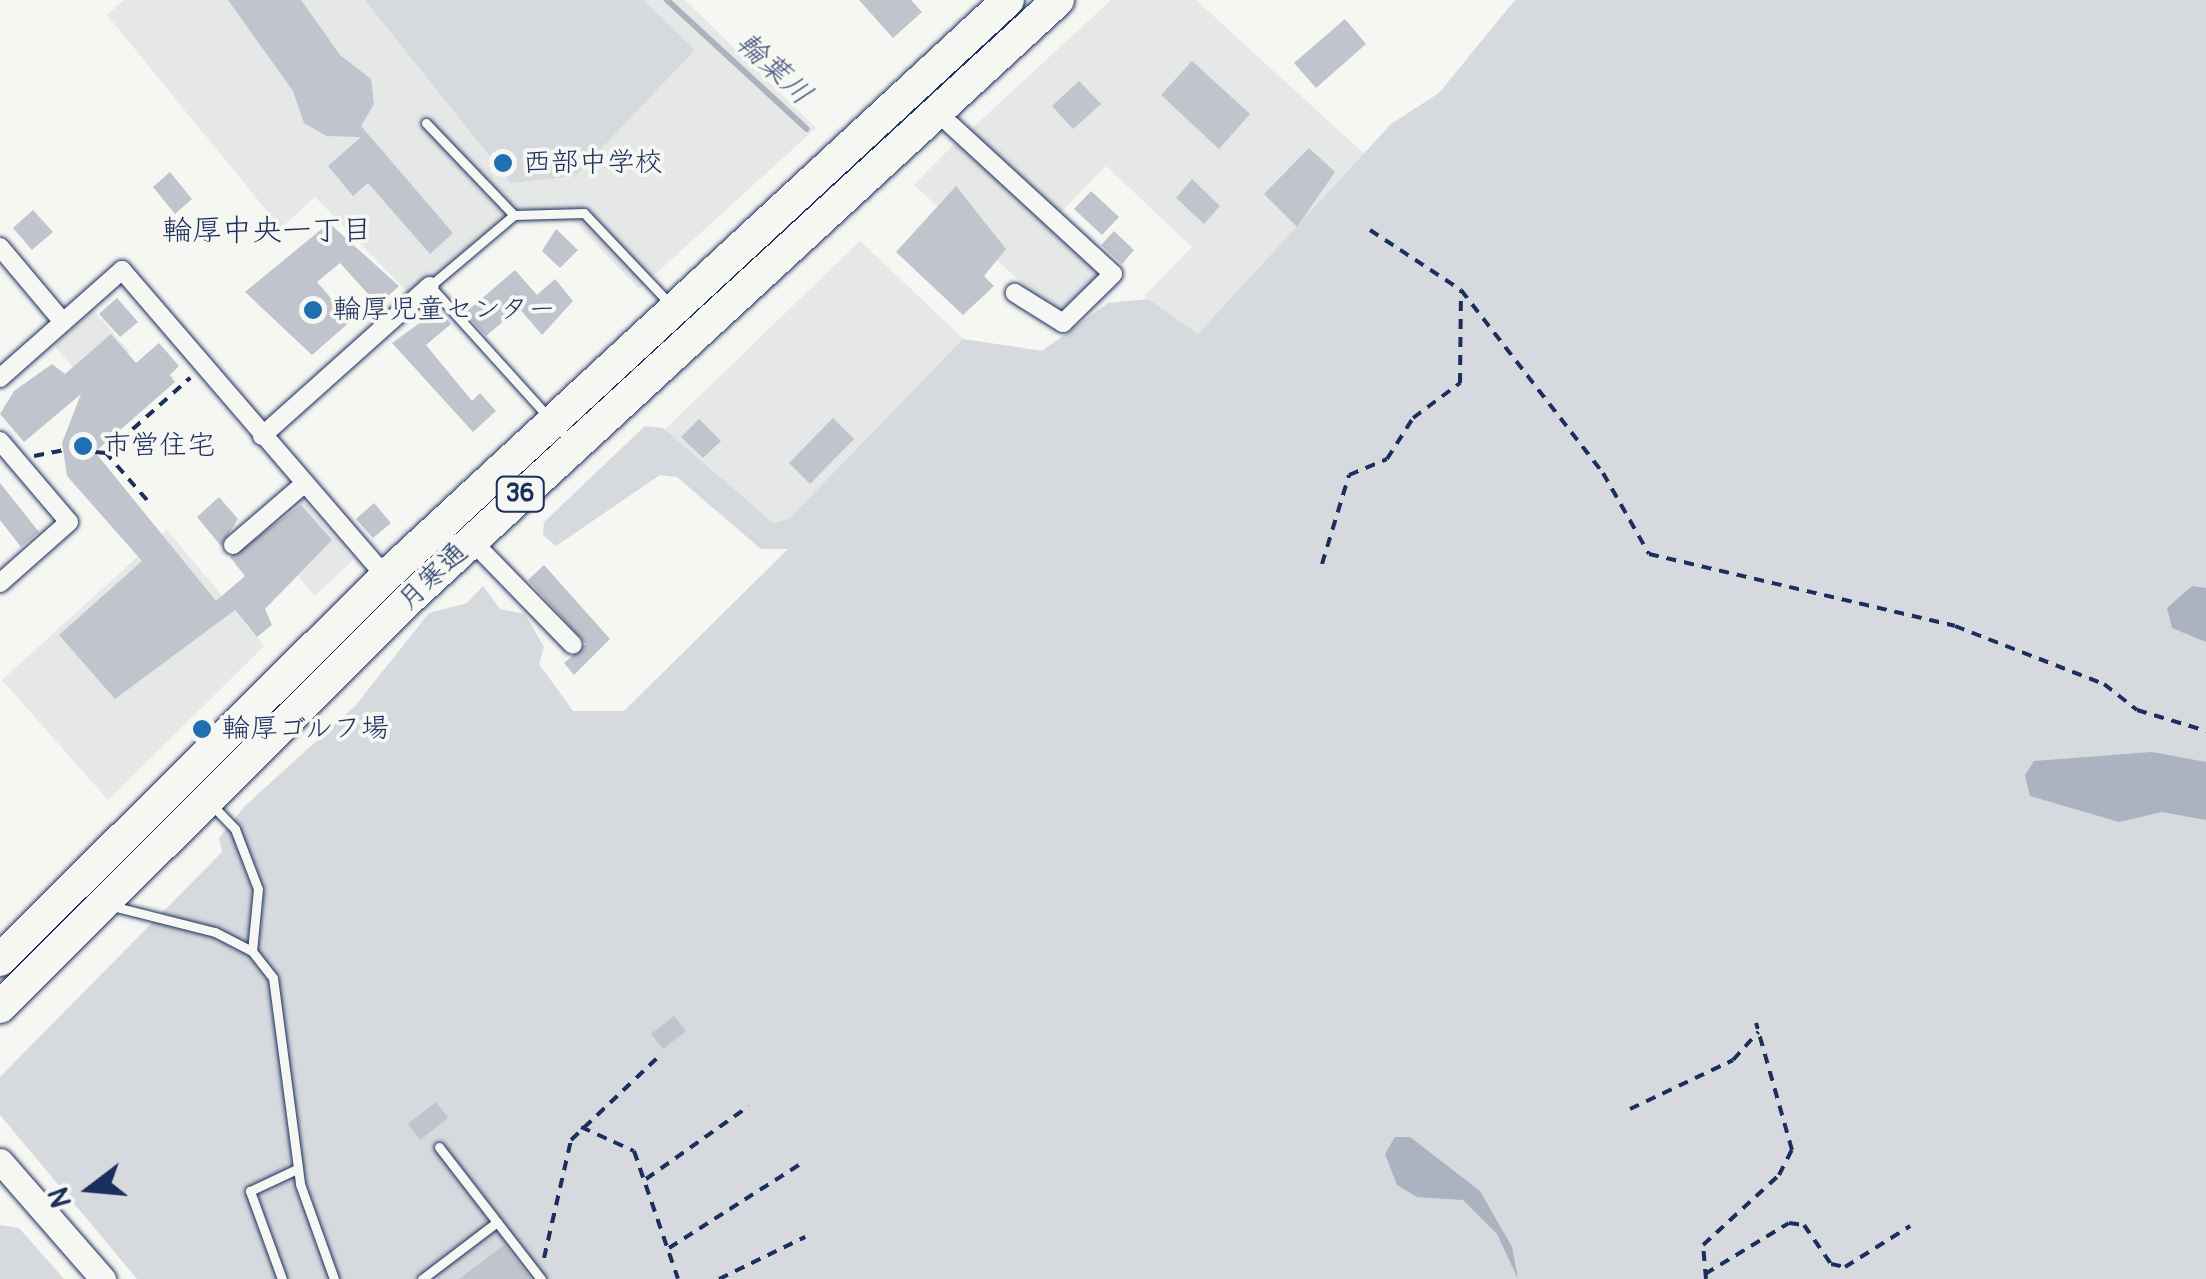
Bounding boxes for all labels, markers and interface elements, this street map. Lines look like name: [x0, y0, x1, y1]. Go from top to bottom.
water label: 輪葉川: [729, 25, 819, 113]
place label: 西部中学校: [523, 146, 663, 180]
marker: 西部中学校: [492, 152, 514, 174]
district label: 輪厚中央一丁目: [162, 213, 372, 249]
place label: 輪厚児童センター: [333, 293, 557, 327]
marker: 輪厚児童センター: [302, 299, 324, 321]
place label: 市営住宅: [103, 429, 215, 463]
marker: 市営住宅: [72, 435, 94, 457]
road number: 36: [495, 474, 545, 514]
street label: 月寒通: [391, 536, 475, 618]
place label: 輪厚ゴルフ場: [222, 712, 390, 746]
marker: 輪厚ゴルフ場: [191, 718, 213, 740]
north arrow: [40, 1139, 140, 1239]
text: N: [41, 1183, 80, 1211]

